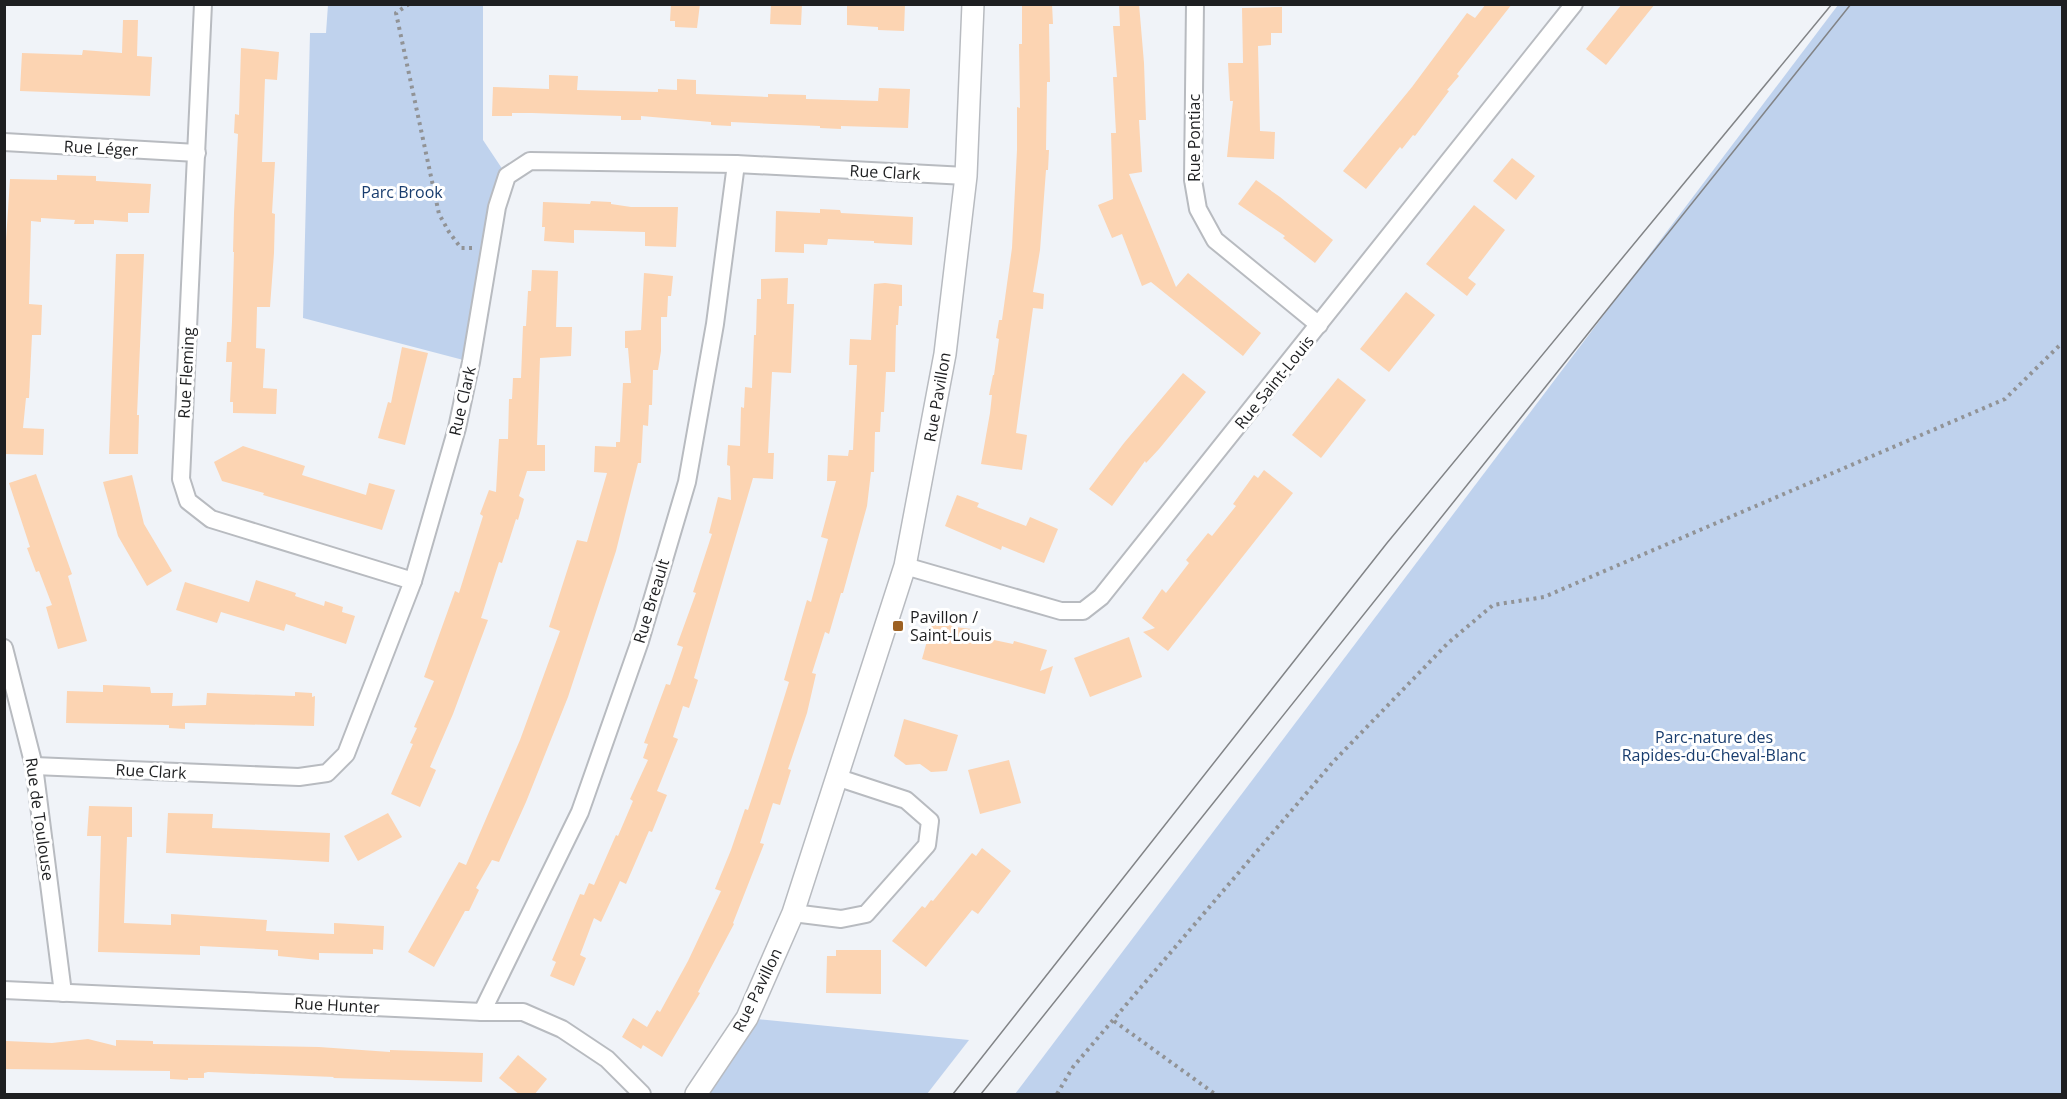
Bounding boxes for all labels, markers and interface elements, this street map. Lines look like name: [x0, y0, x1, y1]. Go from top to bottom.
street label: Rue Pontiac: [1183, 94, 1205, 182]
street label: Rue Léger: [63, 135, 139, 161]
street label: Rue Clark: [849, 159, 922, 185]
park label: Parc Brook: [361, 181, 443, 203]
street label: Rue Fleming: [173, 326, 199, 419]
street label: Rue Saint-Louis: [1229, 331, 1319, 433]
street label: Rue Pavillon: [918, 350, 956, 444]
street label: Rue Clark: [443, 363, 481, 438]
street label: Rue Breault: [628, 556, 674, 646]
place label: Pavillon / Saint-Louis: [910, 606, 992, 646]
marker: Pavillon / Saint-Louis: [891, 619, 905, 633]
park label: Parc-nature des Rapides-du-Cheval-Blanc: [1622, 726, 1807, 766]
street label: Rue de Toulouse: [20, 756, 60, 882]
street label: Rue Clark: [115, 758, 188, 784]
street label: Rue Pavillon: [727, 944, 787, 1036]
street label: Rue Hunter: [294, 992, 381, 1018]

